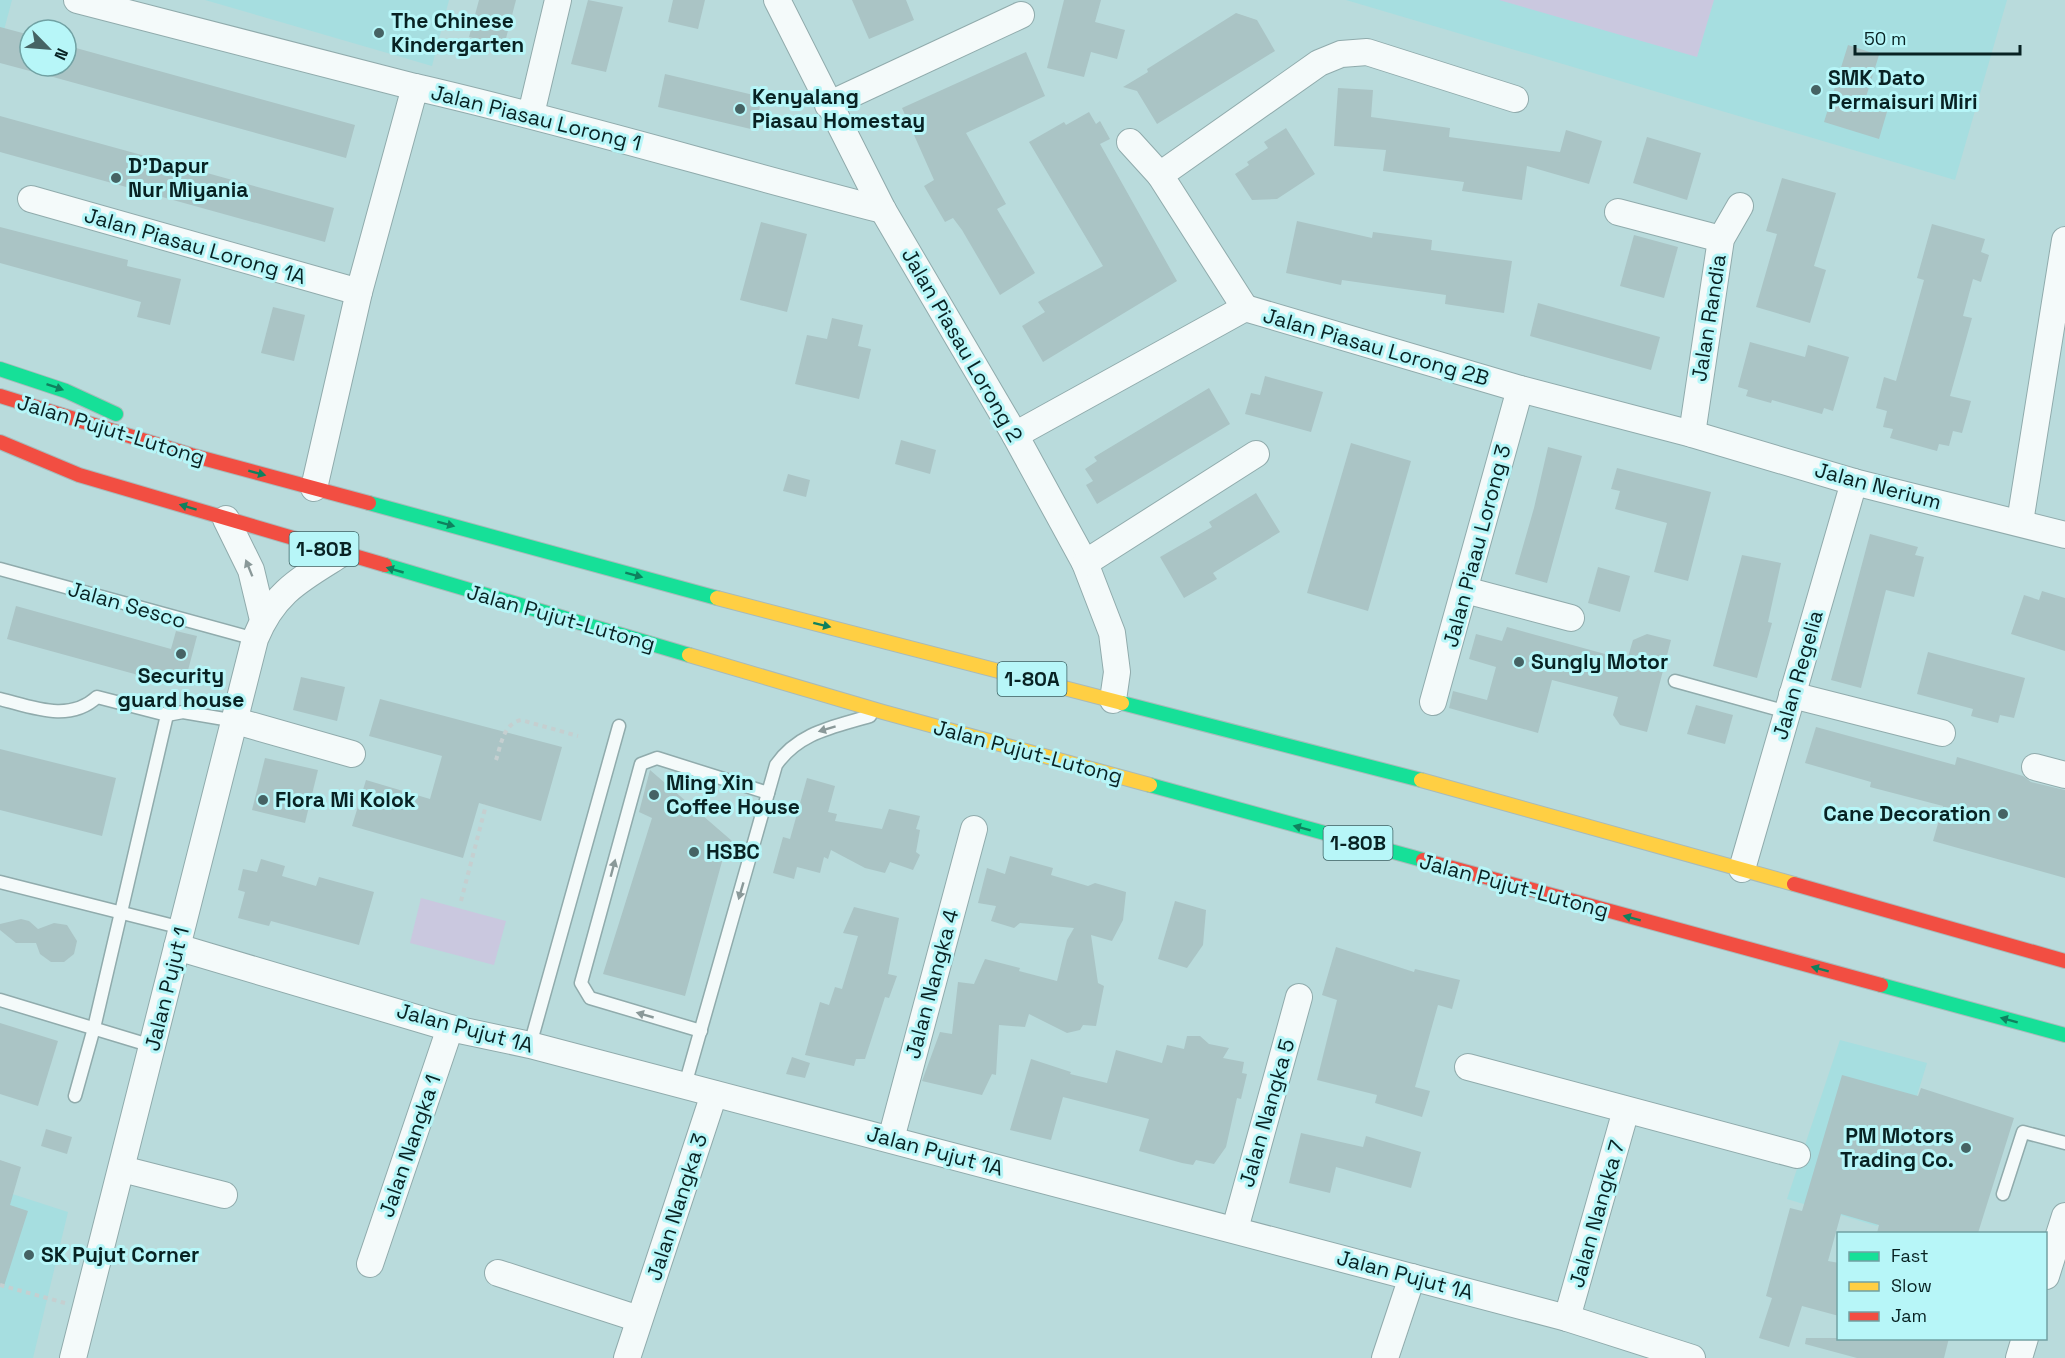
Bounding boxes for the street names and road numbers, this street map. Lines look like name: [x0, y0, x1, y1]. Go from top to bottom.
street label: Jalan Piasau Lorong 1: [428, 78, 644, 157]
street label: Jalan Piasau Lorong 1A: [81, 201, 309, 290]
street label: Jalan Piasau Lorong 2: [896, 243, 1029, 447]
street label: Jalan Randia: [1685, 252, 1732, 383]
street label: Jalan Piasau Lorong 2B: [1260, 301, 1492, 392]
street label: Jalan Pujut-Lutong: [14, 388, 208, 471]
street label: Jalan Piaau Lorong 3: [1436, 442, 1517, 650]
street label: Jalan Nerium: [1812, 456, 1944, 515]
road number: 1-80B: [290, 532, 358, 566]
street label: Jalan Sesco: [65, 575, 189, 634]
street label: Jalan Pujut-Lutong: [464, 578, 658, 657]
street label: Jalan Regelia: [1766, 607, 1829, 743]
road number: 1-80A: [998, 662, 1066, 696]
street label: Jalan Pujut-Lutong: [931, 713, 1126, 790]
road number: 1-80B: [1324, 826, 1392, 860]
street label: Jalan Pujut-Lutong: [1417, 847, 1612, 924]
street label: Jalan Nangka 4: [899, 906, 964, 1062]
street label: Jalan Pujut 1: [138, 924, 195, 1054]
street label: Jalan Pujut 1A: [394, 996, 536, 1059]
street label: Jalan Nangka 5: [1232, 1036, 1301, 1190]
street label: Jalan Nangka 1: [372, 1071, 447, 1221]
street label: Jalan Pujut 1A: [864, 1119, 1006, 1182]
street label: Jalan Nangka 3: [640, 1130, 713, 1284]
street label: Jalan Nangka 7: [1563, 1137, 1631, 1291]
street label: Jalan Pujut 1A: [1334, 1243, 1476, 1306]

